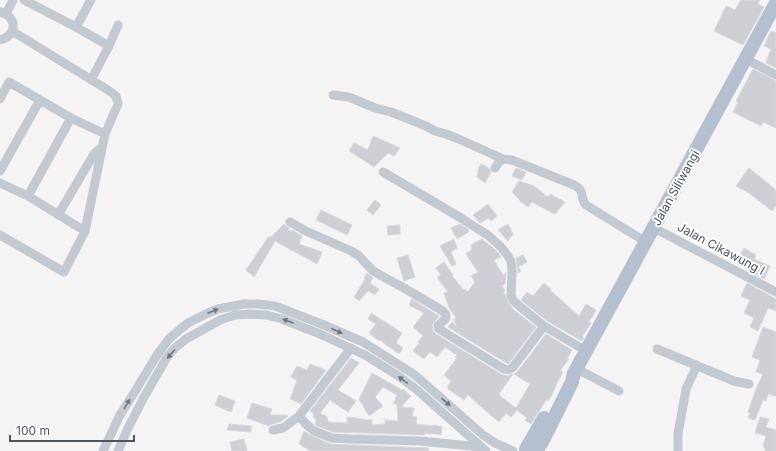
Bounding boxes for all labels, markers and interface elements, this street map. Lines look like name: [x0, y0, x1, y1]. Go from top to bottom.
street label: Jalan Siliwangi: [649, 147, 703, 228]
street label: Jalan Cikawung I: [675, 219, 767, 278]
one-way arrow: [208, 308, 219, 314]
one-way arrow: [281, 318, 293, 324]
one-way arrow: [332, 328, 343, 334]
one-way arrow: [166, 348, 175, 359]
one-way arrow: [398, 376, 409, 384]
one-way arrow: [440, 397, 451, 406]
one-way arrow: [123, 399, 131, 409]
scale bar: [10, 417, 134, 443]
text: 100 m: [16, 423, 50, 438]

